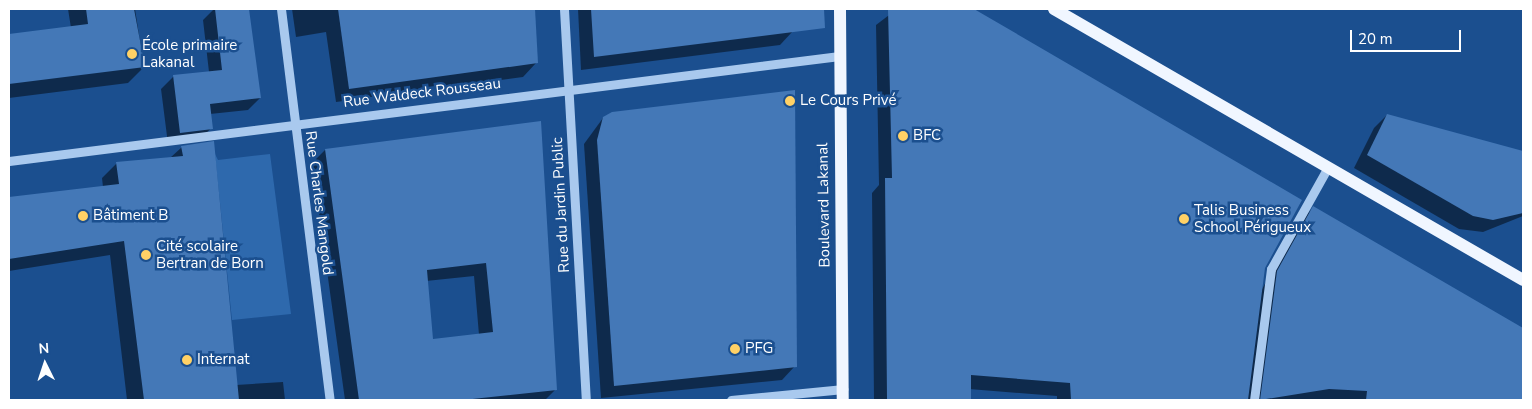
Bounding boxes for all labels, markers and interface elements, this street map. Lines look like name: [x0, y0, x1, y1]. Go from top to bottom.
scale bar: [1352, 20, 1463, 52]
text: 20 m: [1358, 29, 1393, 49]
place label: École primaire Lakanal: [142, 36, 237, 71]
marker: École primaire Lakanal: [126, 48, 138, 60]
street label: Rue Waldeck Rousseau: [342, 74, 502, 112]
place label: Le Cours Privé: [800, 92, 896, 110]
marker: Le Cours Privé: [784, 95, 796, 107]
place label: BFC: [913, 127, 941, 145]
street label: Rue Charles Mangold: [301, 130, 337, 276]
marker: BFC: [897, 130, 909, 142]
street label: Rue du Jardin Public: [548, 137, 574, 273]
street label: Boulevard Lakanal: [814, 142, 834, 268]
place label: Talis Business School Périgueux: [1194, 201, 1311, 236]
place label: Bâtiment B: [93, 207, 168, 225]
marker: Bâtiment B: [77, 210, 89, 222]
marker: Talis Business School Périgueux: [1178, 213, 1190, 225]
place label: Cité scolaire Bertran de Born: [156, 237, 264, 272]
marker: Cité scolaire Bertran de Born: [140, 249, 152, 261]
north arrow: [20, 339, 70, 389]
text: N: [38, 339, 50, 358]
place label: PFG: [745, 340, 773, 358]
marker: PFG: [729, 343, 741, 355]
place label: Internat: [197, 351, 250, 369]
marker: Internat: [181, 354, 193, 366]

